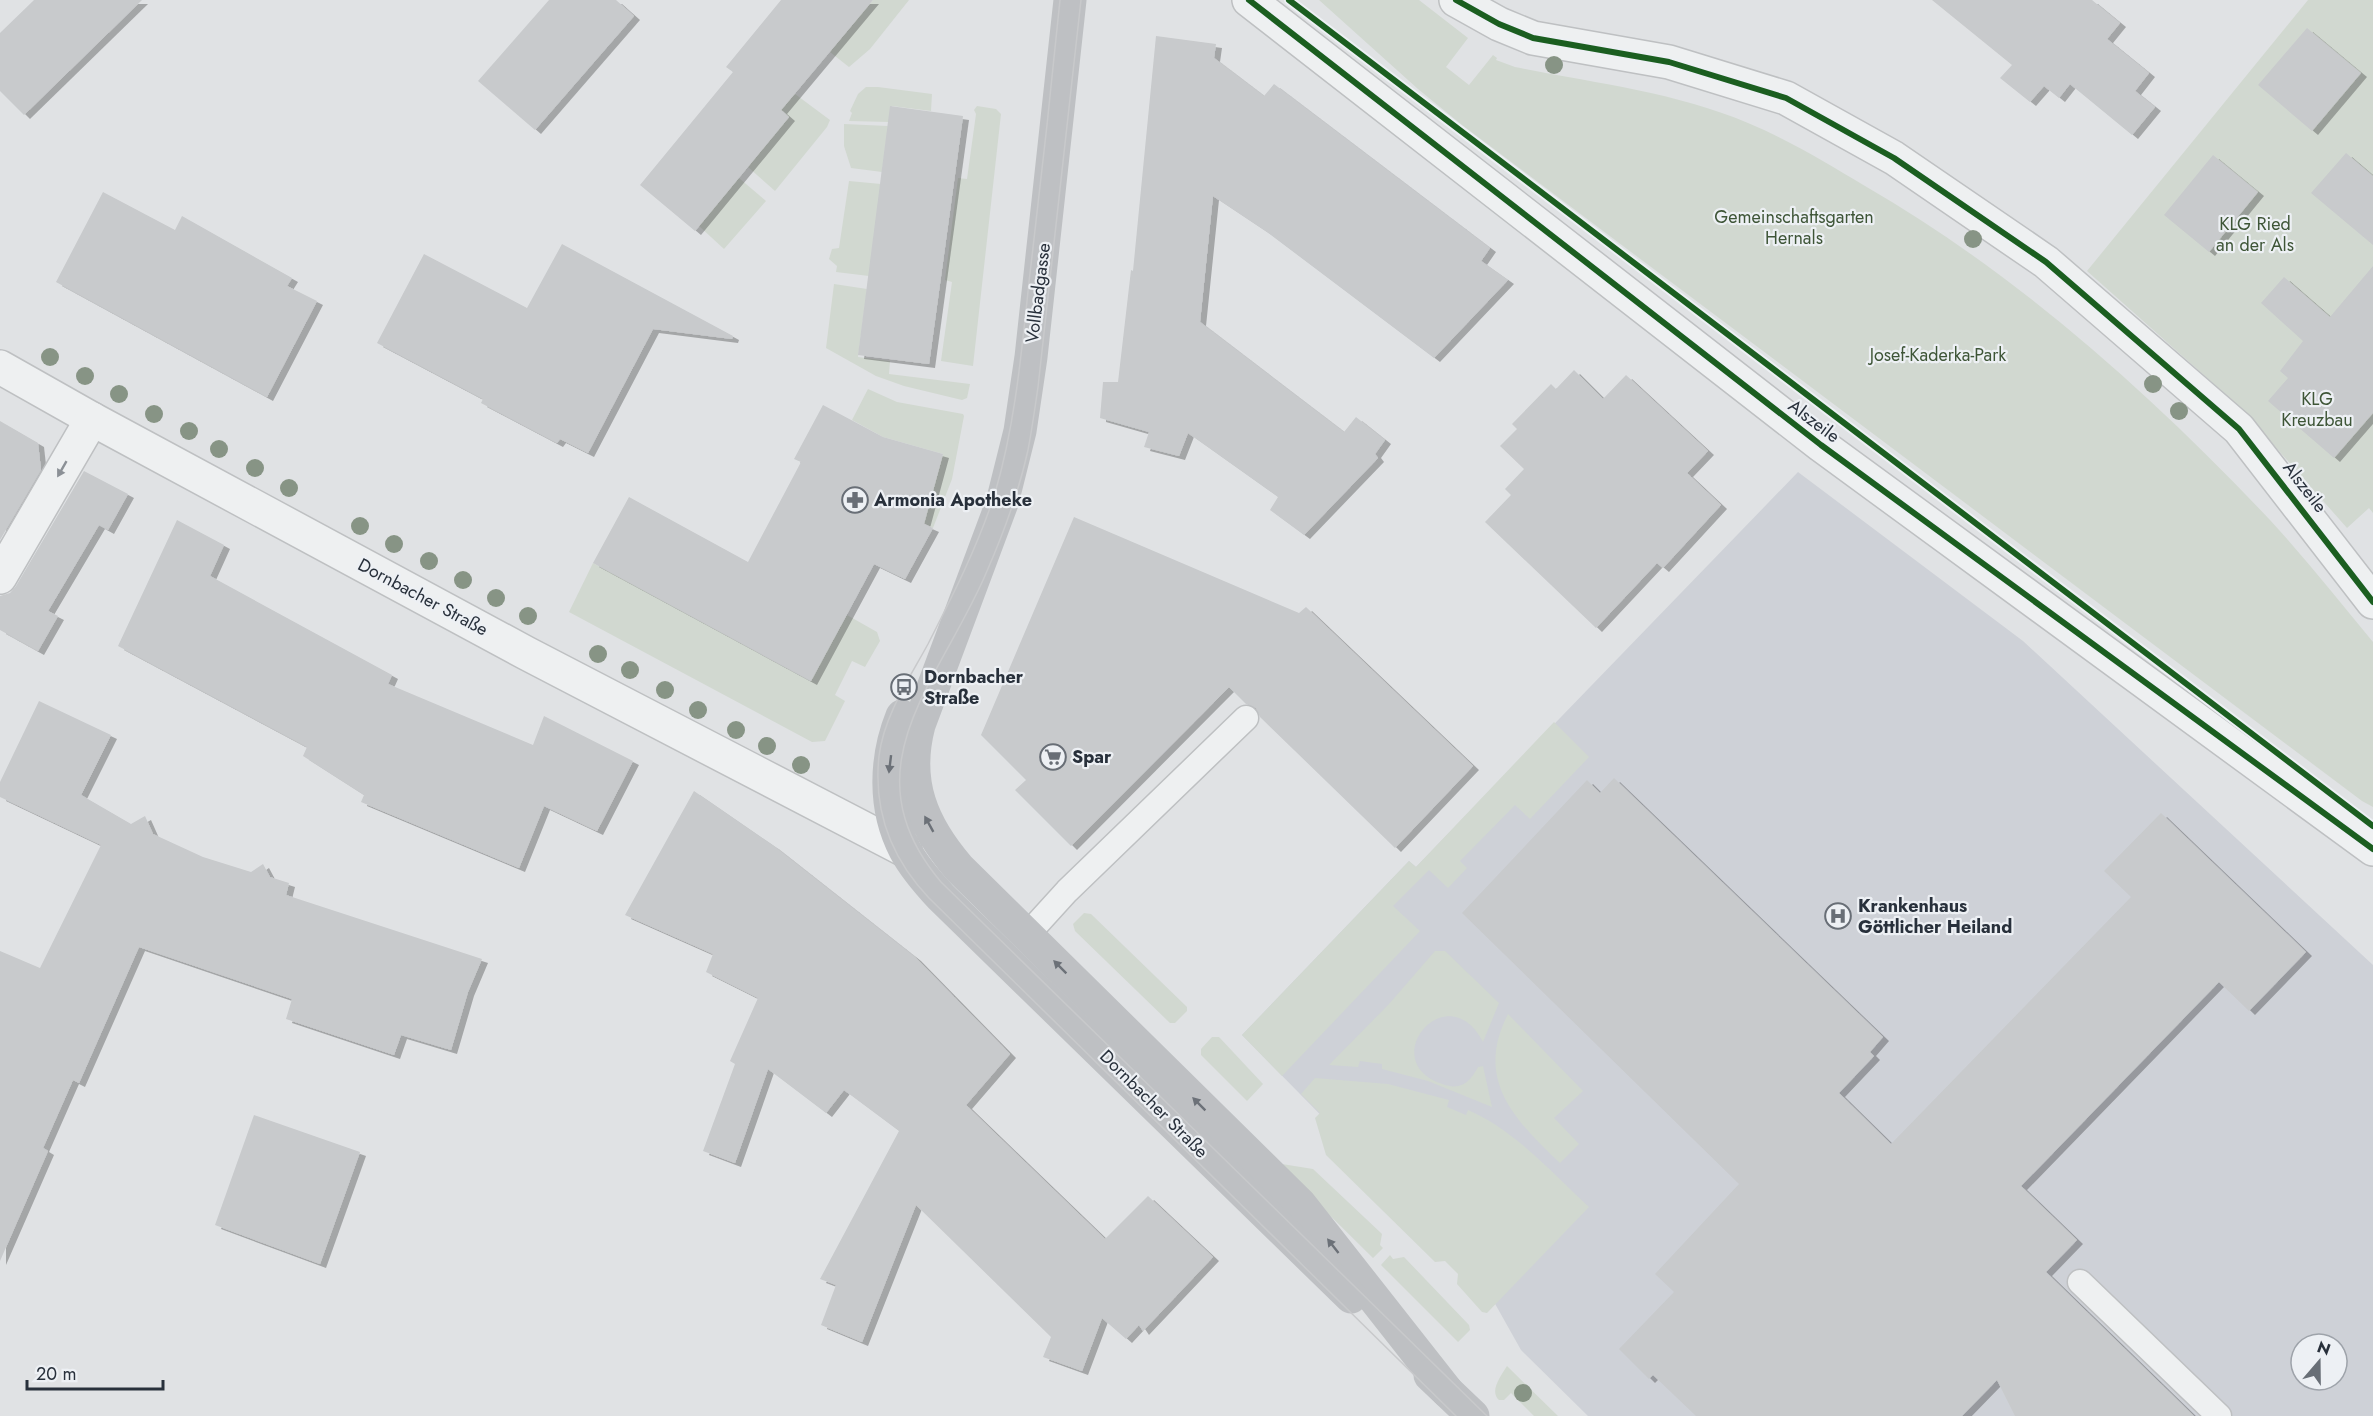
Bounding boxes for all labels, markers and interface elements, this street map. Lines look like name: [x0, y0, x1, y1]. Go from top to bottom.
park label: Gemeinschaftsgarten Hernals: [1714, 204, 1874, 251]
park label: KLG Ried an der Als: [2216, 211, 2294, 258]
street label: Vollbadgasse: [1019, 242, 1057, 344]
park label: Josef-Kaderka-Park: [1868, 342, 2006, 368]
park label: KLG Kreuzbau: [2281, 386, 2353, 433]
street label: Alszeile: [1783, 393, 1845, 449]
street label: Alszeile: [2277, 456, 2333, 518]
one-way arrow: [56, 461, 67, 477]
pharmacy icon: Armonia Apotheke: [840, 485, 870, 515]
place label: Armonia Apotheke: [873, 487, 1032, 513]
street label: Dornbacher Straße: [353, 552, 493, 642]
place label: Dornbacher Straße: [924, 664, 1024, 711]
bus stop icon: Dornbacher Straße: [889, 672, 919, 702]
supermarket icon: Spar: [1038, 742, 1068, 772]
place label: Spar: [1072, 744, 1112, 770]
one-way arrow: [885, 755, 895, 774]
one-way arrow: [924, 815, 934, 832]
place label: Krankenhaus Göttlicher Heiland: [1858, 893, 2012, 940]
hospital icon: Krankenhaus Göttlicher Heiland: [1823, 901, 1853, 931]
one-way arrow: [1054, 961, 1068, 975]
street label: Dornbacher Straße: [1094, 1044, 1214, 1164]
one-way arrow: [1192, 1098, 1206, 1112]
one-way arrow: [1327, 1238, 1339, 1253]
north arrow: [2289, 1332, 2349, 1392]
text: N: [2314, 1335, 2334, 1361]
scale bar: [27, 1353, 164, 1391]
text: 20 m: [36, 1361, 76, 1387]

